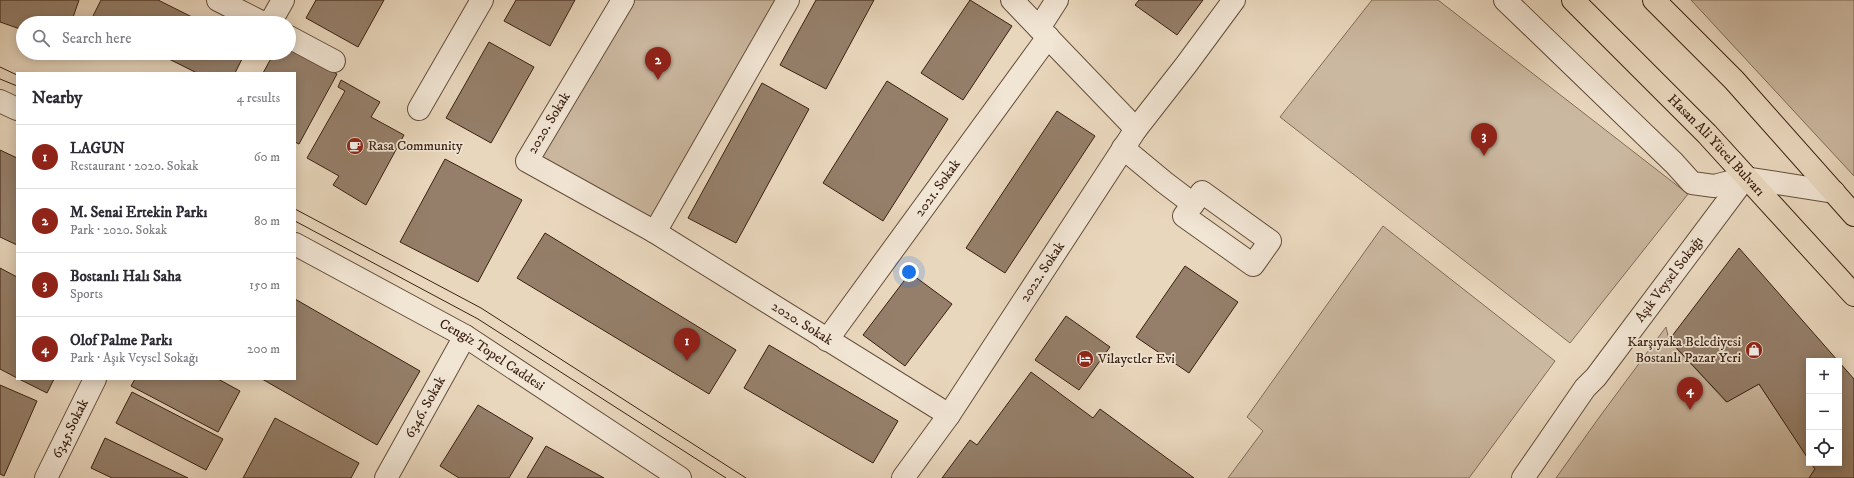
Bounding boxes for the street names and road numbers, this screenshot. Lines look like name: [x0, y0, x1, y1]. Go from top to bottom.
street label: 2020. Sokak: [523, 89, 575, 157]
street label: Hasan Ali Yücel Bulvarı: [1664, 91, 1769, 200]
street label: 2021. Sokak: [911, 156, 965, 220]
street label: Aşık Veysel Sokağı: [1631, 232, 1708, 326]
street label: 2022. Sokak: [1016, 238, 1069, 306]
street label: 2020. Sokak: [768, 298, 836, 349]
street label: Cengiz Topel Caddesi: [436, 315, 548, 395]
street label: 6346. Sokak: [401, 373, 450, 441]
street label: 6345.Sokak: [48, 396, 93, 462]

